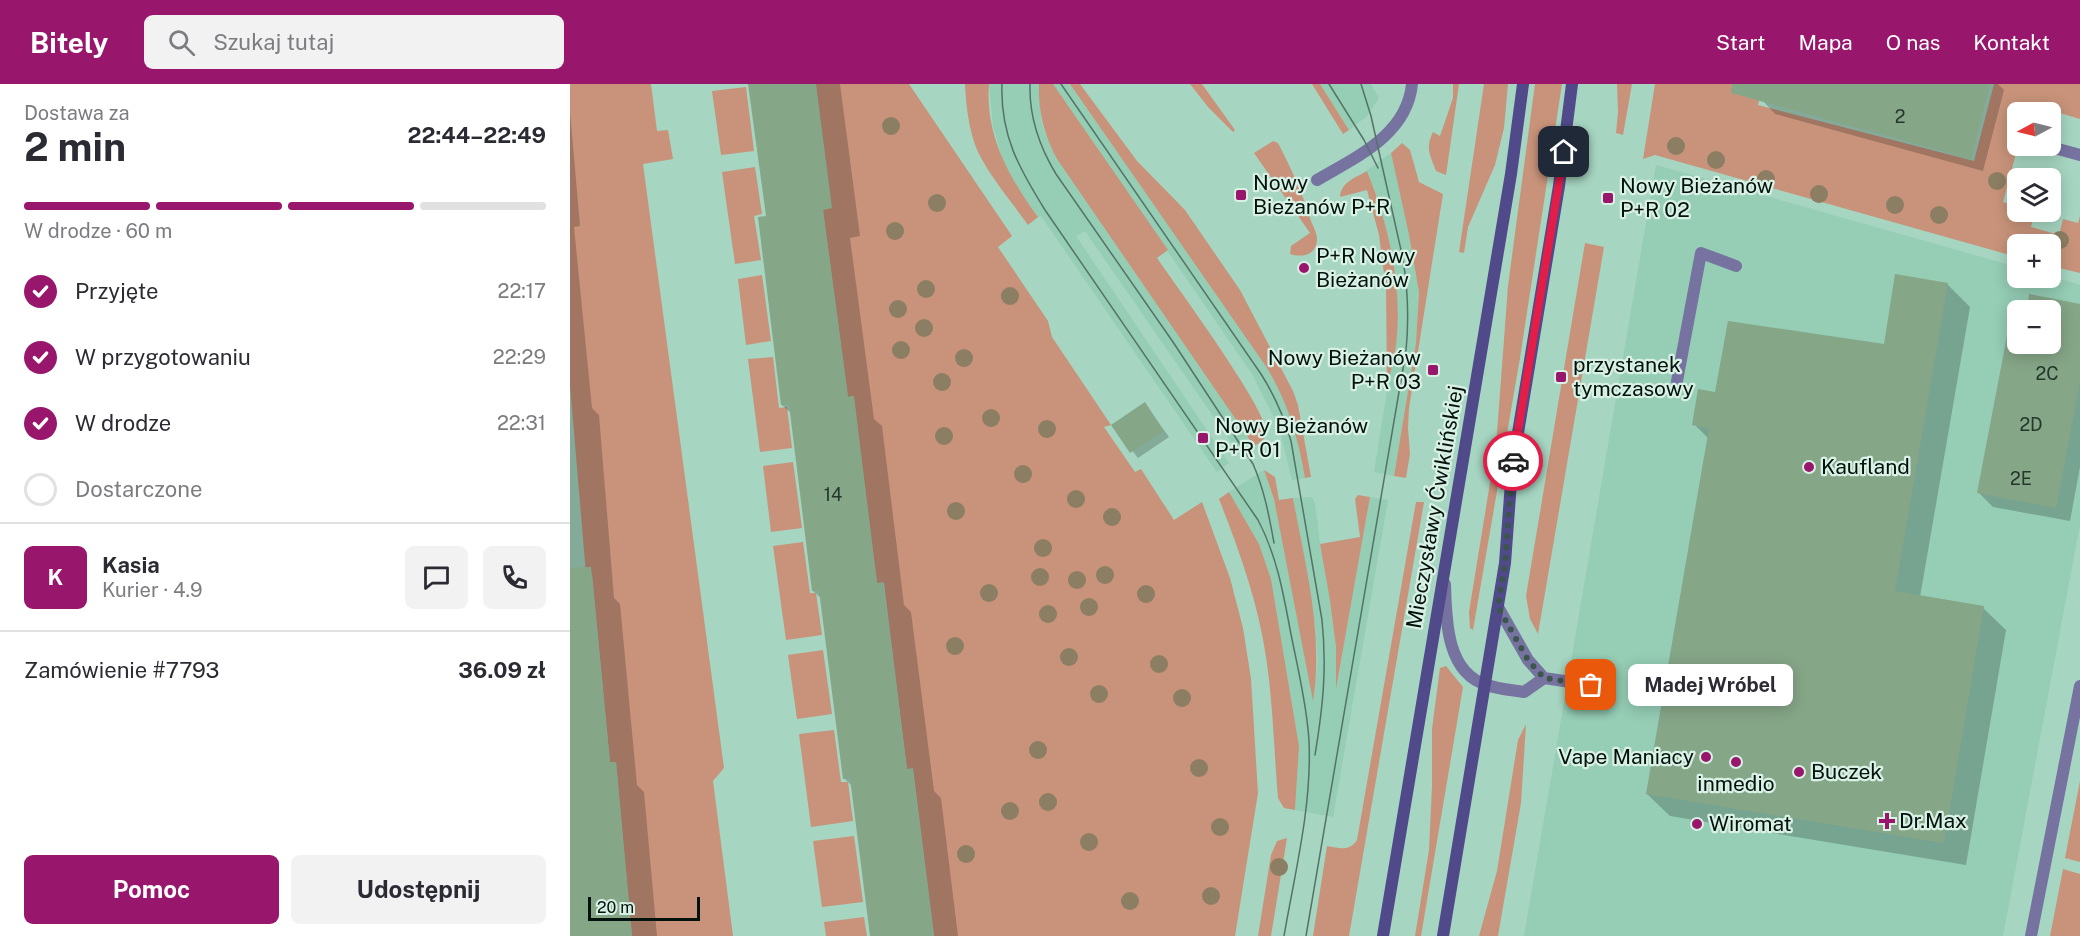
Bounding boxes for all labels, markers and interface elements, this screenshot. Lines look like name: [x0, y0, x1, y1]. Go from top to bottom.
search box: [144, 15, 564, 69]
text: Bitely: [30, 26, 108, 59]
icon: search: [165, 26, 198, 59]
text: Szukaj tutaj: [213, 29, 334, 55]
text: Start: [1716, 30, 1766, 55]
text: Mapa: [1799, 30, 1853, 55]
text: O nas: [1886, 30, 1940, 55]
text: Kontakt: [1973, 30, 2050, 55]
text: Dostawa za: [24, 101, 130, 125]
north arrow: [2007, 102, 2061, 156]
map controls: [2007, 102, 2061, 354]
house number: 2: [1895, 106, 1905, 127]
text: 22:44–22:49: [408, 122, 546, 148]
text: 2 min: [24, 124, 126, 170]
pin: [1538, 126, 1589, 177]
icon: home: [1547, 135, 1580, 168]
button: layers: [2007, 168, 2061, 222]
place label: Nowy Bieżanów P+R: [1253, 170, 1390, 219]
place label: Nowy Bieżanów P+R 02: [1620, 173, 1773, 222]
marker: Nowy Bieżanów P+R: [1234, 188, 1248, 202]
marker: Nowy Bieżanów P+R 02: [1601, 191, 1615, 205]
text: W drodze · 60 m: [24, 219, 172, 243]
button: +: [2007, 234, 2061, 288]
place label: P+R Nowy Bieżanów: [1316, 243, 1416, 292]
marker: P+R Nowy Bieżanów: [1297, 261, 1311, 275]
icon: check: [24, 275, 57, 308]
text: Przyjęte: [75, 278, 158, 304]
text: 22:17: [498, 279, 546, 303]
button: −: [2007, 300, 2061, 354]
icon: check: [24, 341, 57, 374]
text: W przygotowaniu: [75, 344, 251, 370]
text: 22:29: [493, 345, 546, 369]
place label: Nowy Bieżanów P+R 03: [1268, 345, 1421, 394]
place label: przystanek tymczasowy: [1573, 352, 1694, 401]
marker: Nowy Bieżanów P+R 03: [1426, 363, 1440, 377]
house number: 2C: [2035, 363, 2059, 384]
marker: przystanek tymczasowy: [1554, 370, 1568, 384]
street label: Mieczysławy Ćwiklińskiej: [1401, 383, 1468, 630]
icon: check: [24, 407, 57, 440]
text: W drodze: [75, 410, 171, 436]
text: 22:31: [497, 411, 546, 435]
place label: Nowy Bieżanów P+R 01: [1215, 413, 1368, 462]
house number: 2D: [2019, 414, 2043, 435]
marker: Nowy Bieżanów P+R 01: [1196, 431, 1210, 445]
courier: [1483, 431, 1543, 491]
icon: car: [1497, 445, 1530, 478]
place label: Kaufland: [1821, 454, 1910, 479]
marker: Kaufland: [1802, 460, 1816, 474]
house number: 2E: [2010, 468, 2032, 489]
text: Dostarczone: [75, 476, 202, 502]
house number: 14: [824, 484, 842, 505]
button: chat: [405, 546, 468, 609]
button: phone: [483, 546, 546, 609]
text: Kasia: [102, 552, 160, 578]
text: K: [48, 564, 63, 590]
text: Kurier · 4.9: [102, 578, 202, 602]
text: Zamówienie #7793: [24, 657, 219, 683]
text: 36.09 zł: [458, 657, 546, 683]
pin: [1565, 659, 1616, 710]
callout: Madej Wróbel: [1627, 664, 1792, 706]
icon: bag: [1574, 668, 1607, 701]
text: Madej Wróbel: [1644, 673, 1777, 697]
place label: Vape Maniacy: [1558, 744, 1694, 769]
marker: Vape Maniacy: [1699, 750, 1713, 764]
marker: inmedio: [1729, 755, 1743, 769]
place label: Buczek: [1811, 759, 1882, 784]
marker: Buczek: [1792, 765, 1806, 779]
place label: inmedio: [1697, 771, 1775, 796]
place label: Dr.Max: [1899, 808, 1967, 833]
place label: Wiromat: [1709, 811, 1792, 836]
marker: Dr.Max: [1880, 814, 1894, 828]
marker: Wiromat: [1690, 817, 1704, 831]
button: Pomoc: [24, 855, 279, 924]
button: Udostępnij: [291, 855, 546, 924]
scale bar: [588, 894, 700, 922]
text: 20 m: [597, 898, 634, 917]

